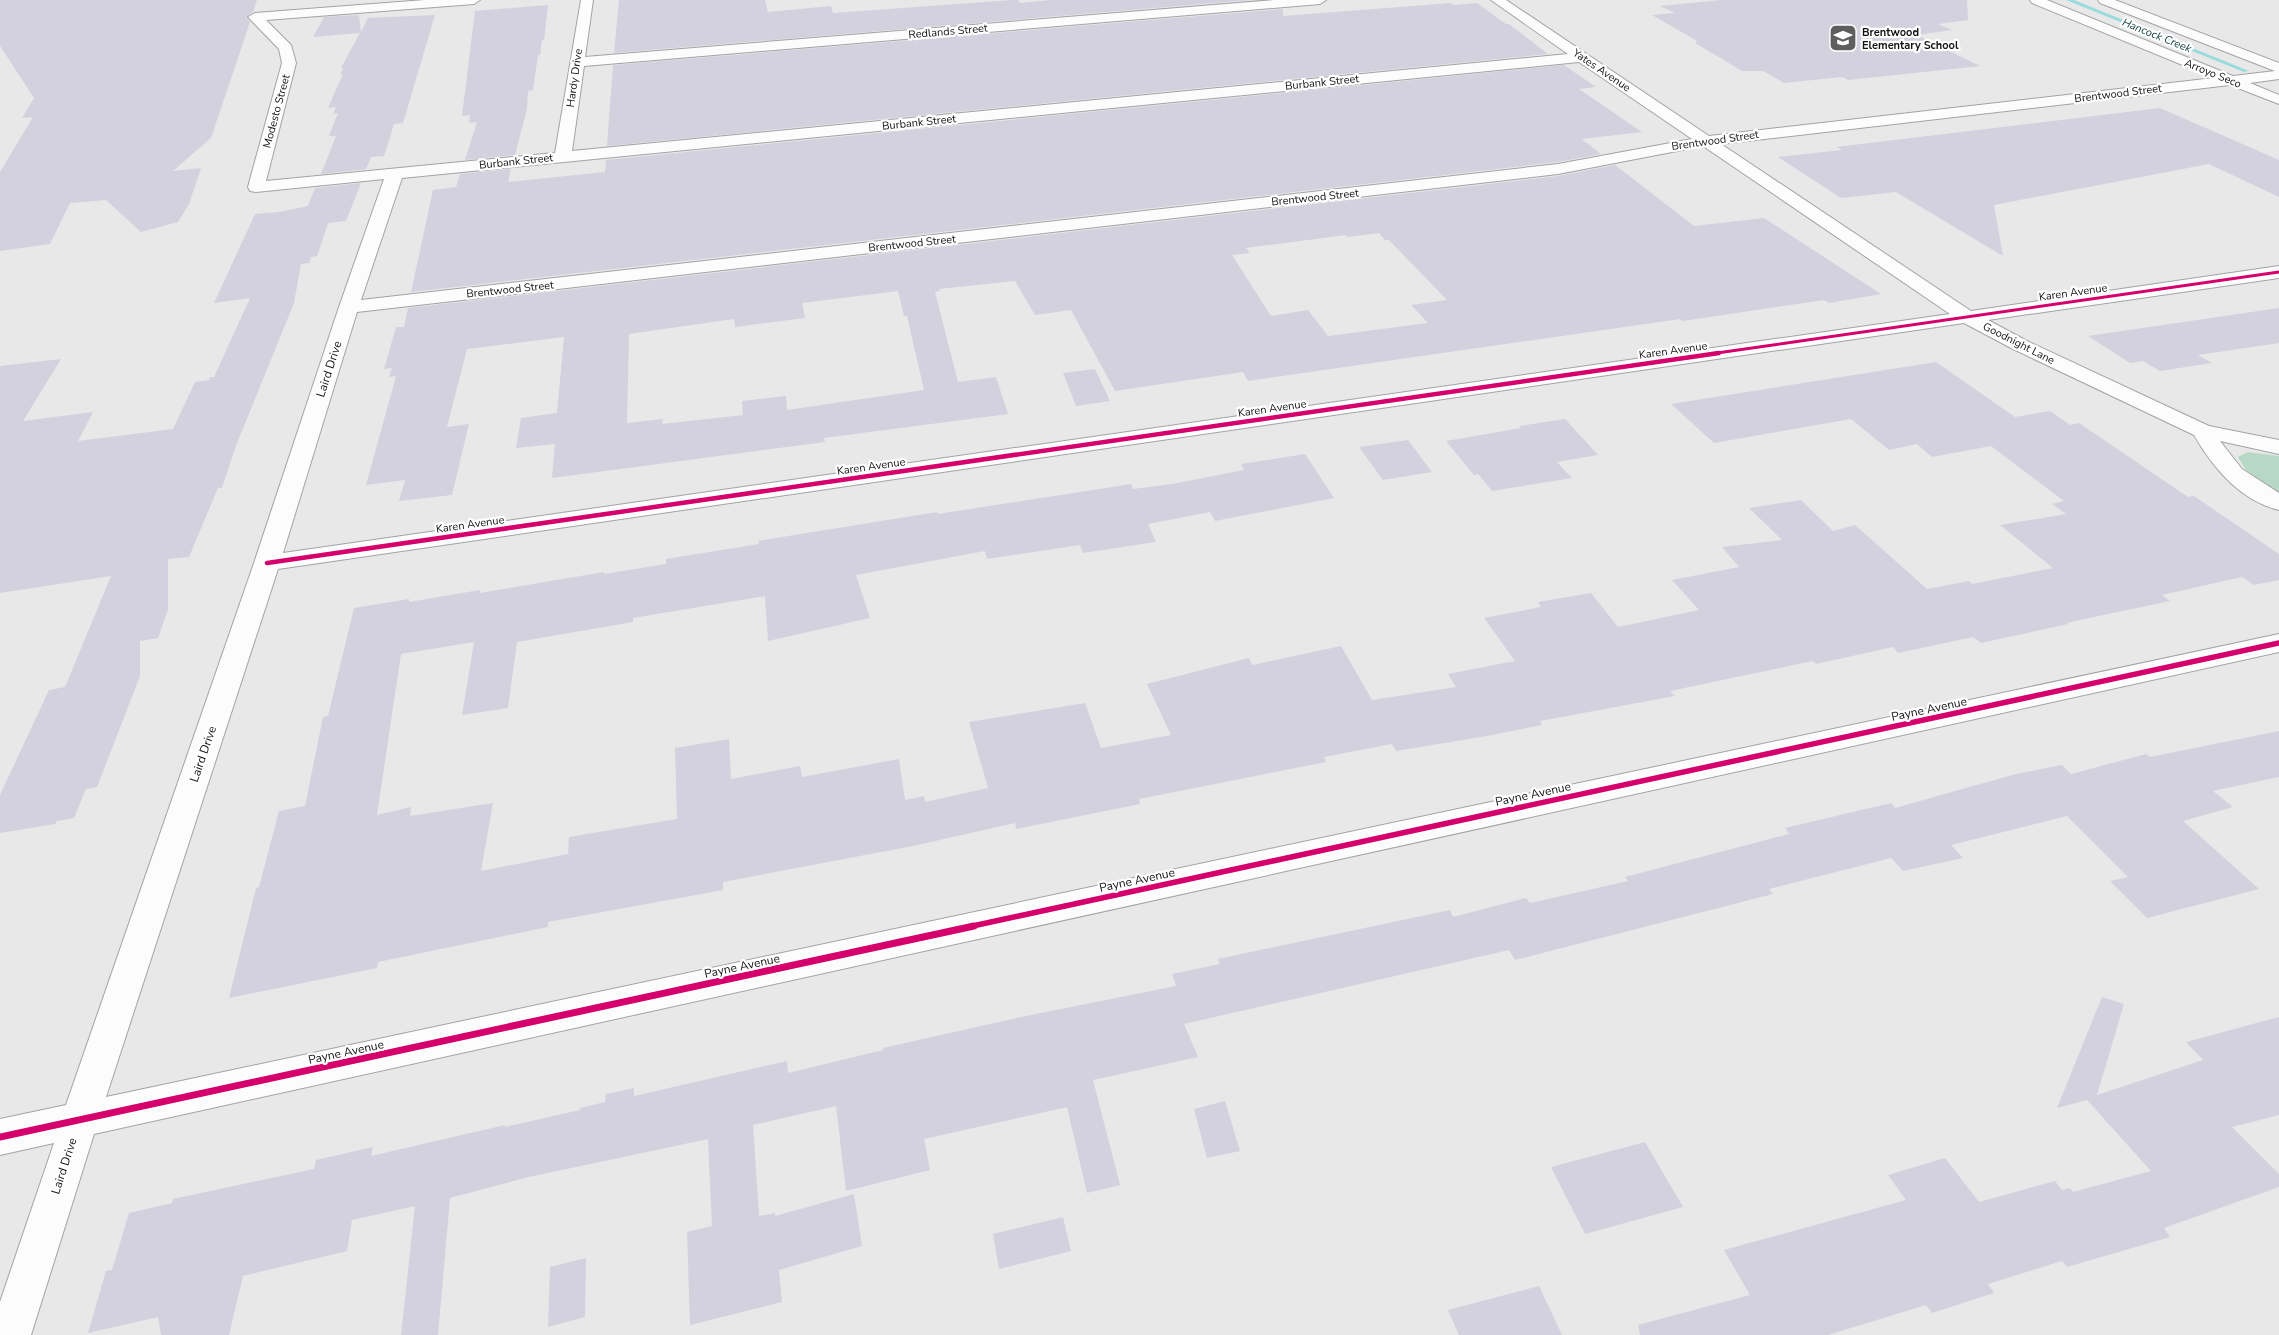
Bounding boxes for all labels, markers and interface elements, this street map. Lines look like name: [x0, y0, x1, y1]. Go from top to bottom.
water label: Hancock Creek: [2120, 15, 2194, 56]
street label: Redlands Street: [908, 21, 988, 42]
school or university icon: Brentwood Elementary School: [1828, 23, 1858, 53]
place label: Brentwood Elementary School: [1862, 25, 1959, 53]
street label: Yates Avenue: [1569, 45, 1634, 95]
street label: Hardy Drive: [563, 48, 586, 108]
street label: Arroyo Seco: [2182, 55, 2243, 92]
street label: Burbank Street: [1284, 71, 1360, 94]
street label: Modesto Street: [259, 72, 294, 150]
street label: Brentwood Street: [2073, 81, 2163, 106]
street label: Burbank Street: [881, 111, 957, 134]
street label: Brentwood Street: [1670, 127, 1760, 154]
street label: Burbank Street: [478, 150, 554, 173]
street label: Brentwood Street: [1271, 185, 1360, 210]
street label: Brentwood Street: [868, 231, 957, 256]
street label: Brentwood Street: [466, 277, 555, 302]
street label: Karen Avenue: [2038, 280, 2108, 305]
street label: Goodnight Lane: [1980, 319, 2057, 368]
street label: Karen Avenue: [1638, 338, 1708, 363]
street label: Laird Drive: [312, 339, 346, 399]
street label: Karen Avenue: [1237, 396, 1307, 421]
street label: Karen Avenue: [836, 454, 906, 479]
street label: Karen Avenue: [435, 512, 505, 537]
street label: Payne Avenue: [1890, 693, 1968, 725]
street label: Laird Drive: [186, 724, 220, 784]
street label: Payne Avenue: [1494, 778, 1572, 810]
street label: Payne Avenue: [1098, 864, 1176, 896]
street label: Payne Avenue: [703, 950, 781, 982]
street label: Payne Avenue: [307, 1036, 385, 1068]
street label: Laird Drive: [47, 1136, 81, 1196]

